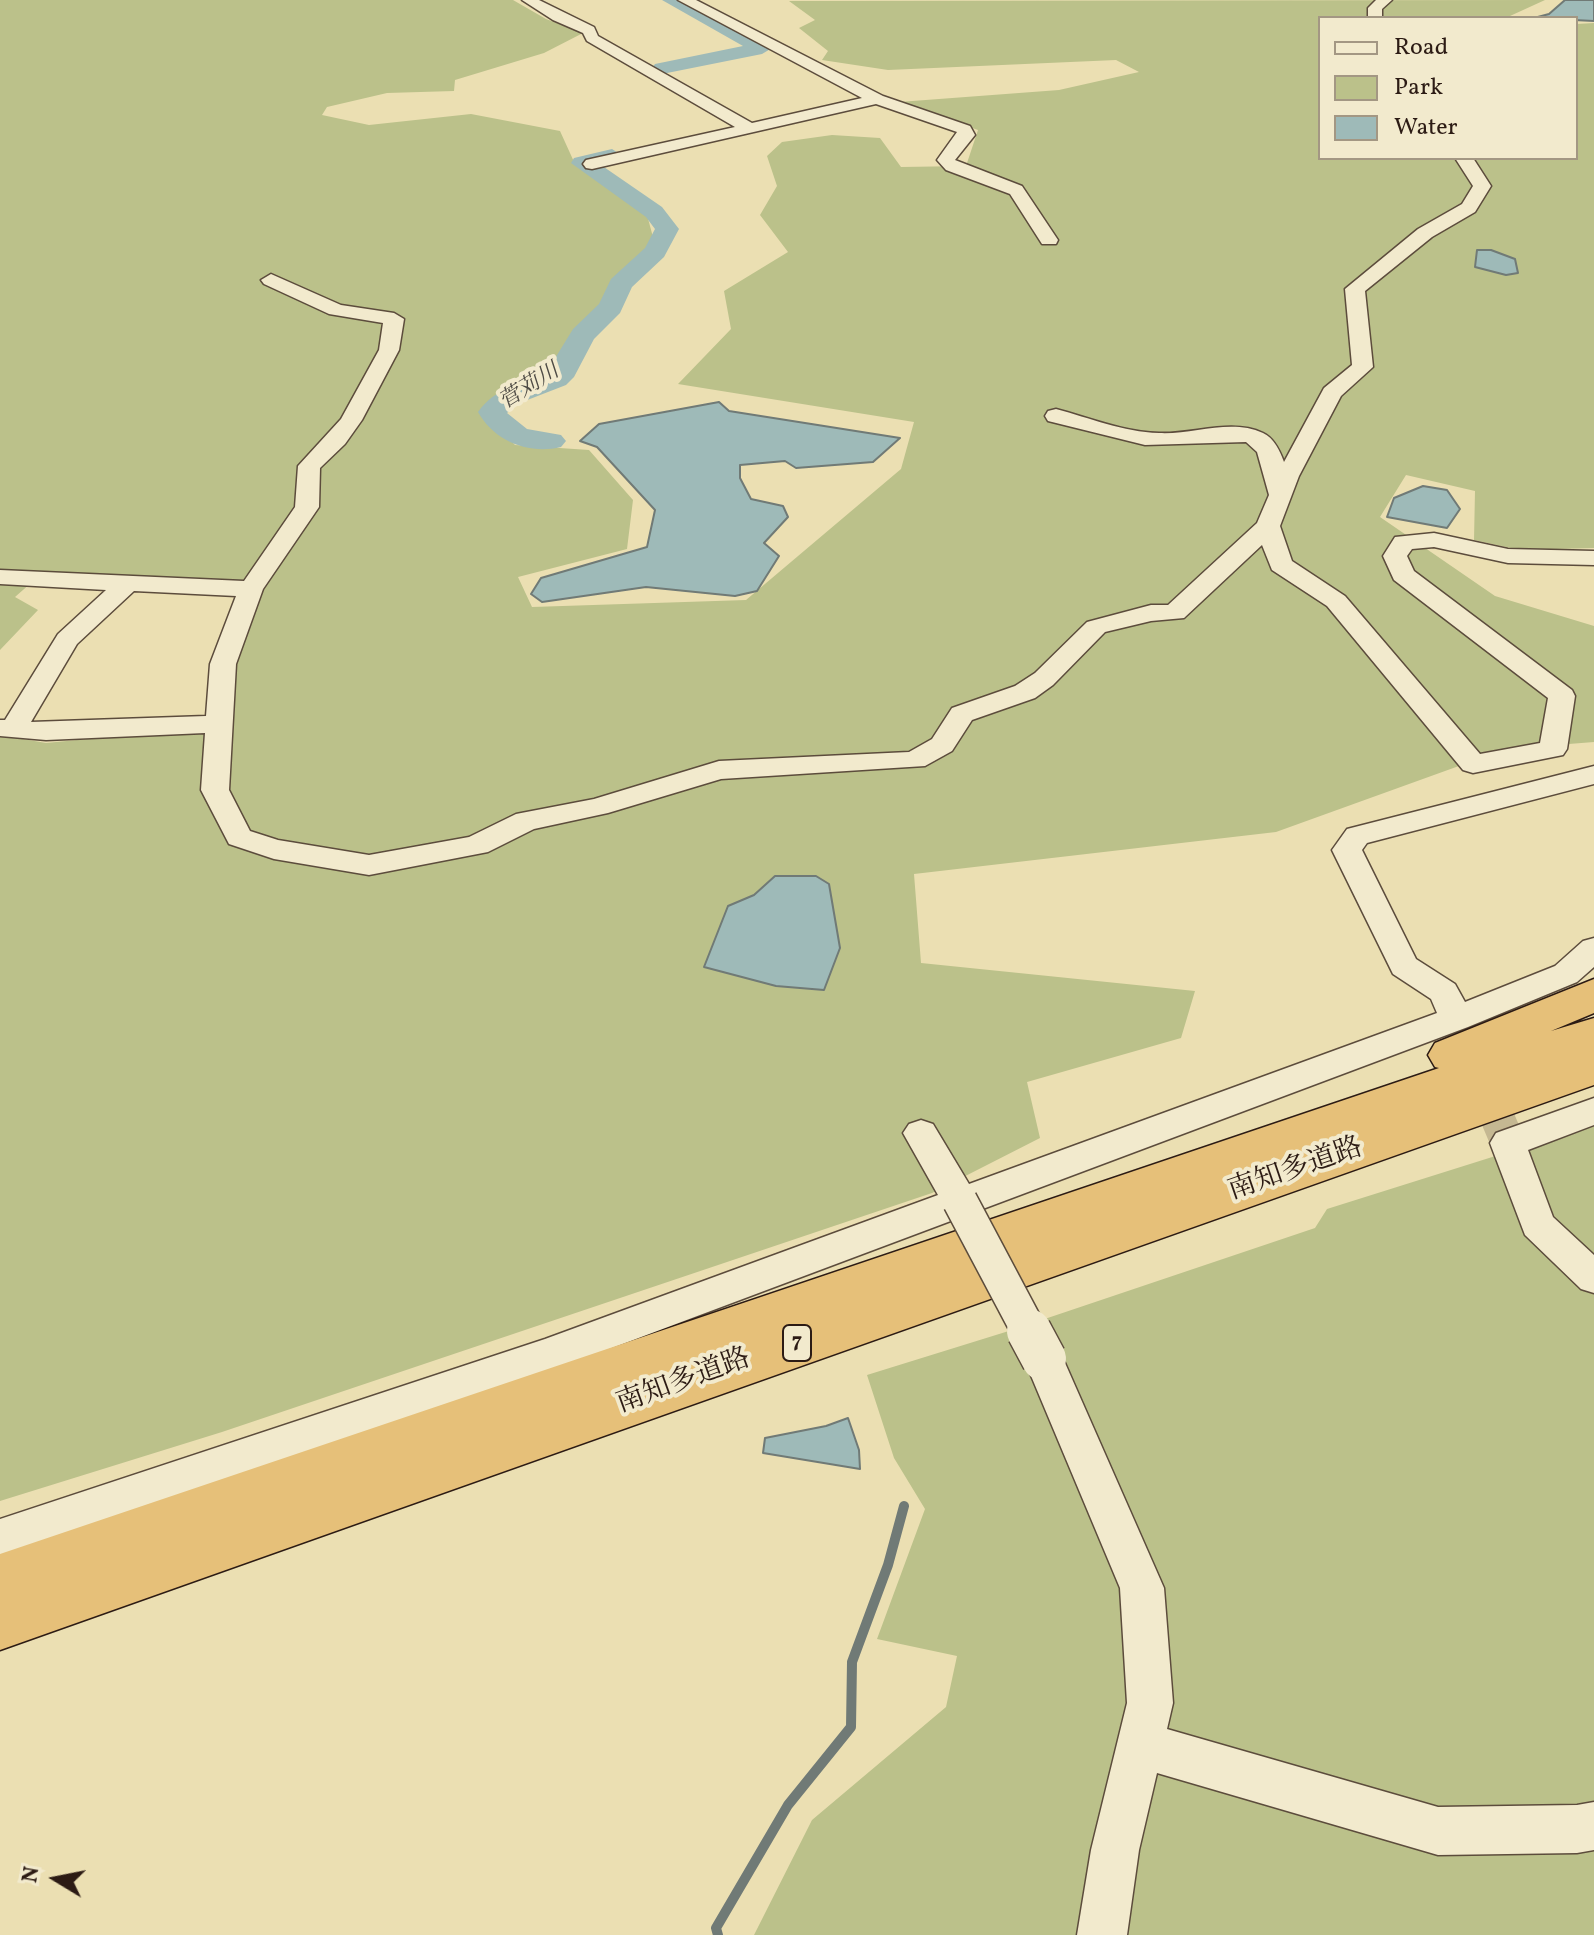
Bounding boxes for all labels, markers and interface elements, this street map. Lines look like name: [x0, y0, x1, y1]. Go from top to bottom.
legend: [1318, 16, 1578, 160]
text: Road: [1394, 31, 1448, 65]
text: Park: [1394, 71, 1443, 105]
text: Water: [1394, 111, 1458, 145]
water label: 菅苅川: [495, 359, 565, 417]
street label: 南知多道路: [1224, 1132, 1368, 1210]
road number: 7: [783, 1325, 811, 1361]
street label: 南知多道路: [612, 1343, 756, 1423]
north arrow: [16, 1839, 96, 1919]
text: N: [15, 1864, 49, 1885]

